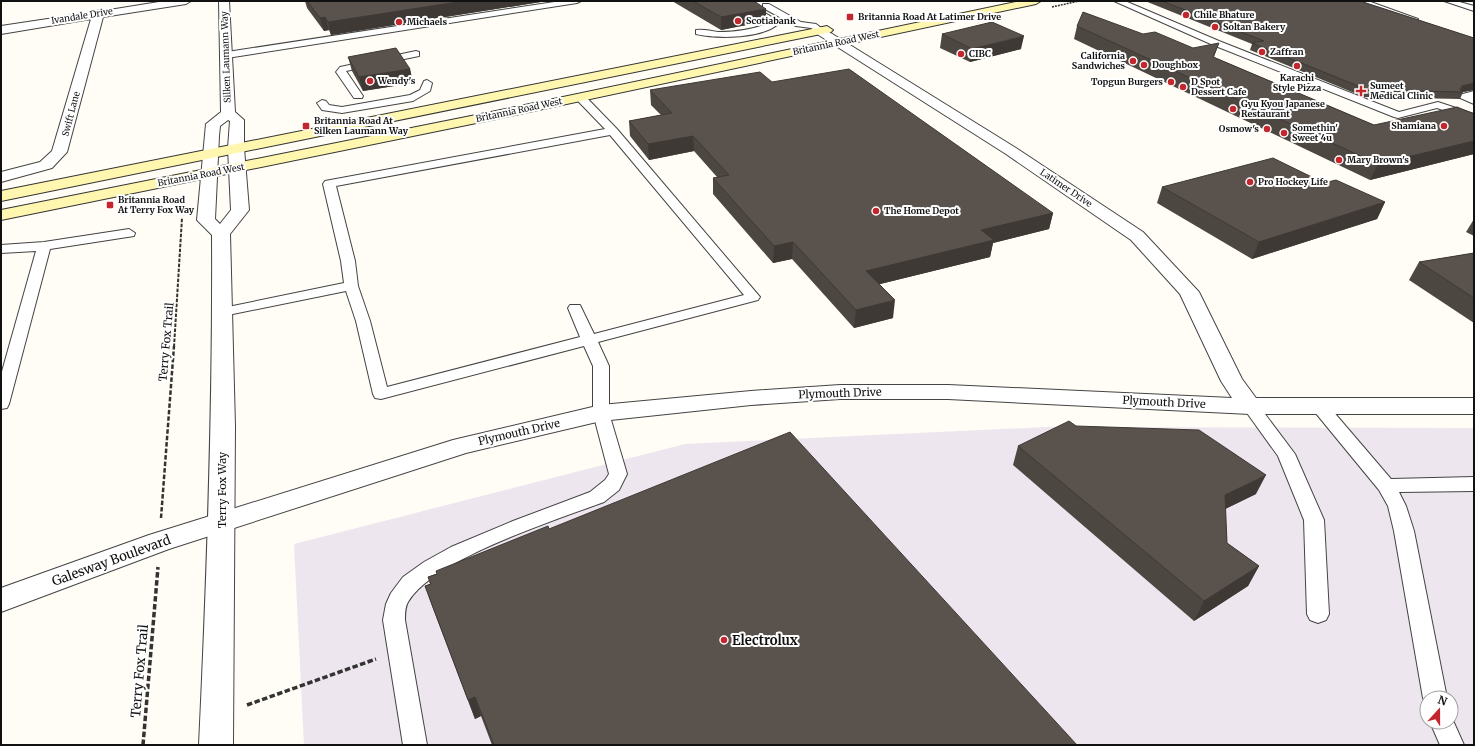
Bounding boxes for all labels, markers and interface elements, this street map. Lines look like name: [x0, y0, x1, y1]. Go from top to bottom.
street label: Ivandale Drive: [50, 5, 114, 26]
place label: Chile Bhature: [1194, 9, 1254, 20]
street label: Silken Laumann Way: [218, 10, 233, 103]
marker: Chile Bhature: [1181, 10, 1191, 20]
place label: Britannia Road At Latimer Drive: [858, 11, 1001, 22]
marker: Britannia Road At Latimer Drive: [845, 12, 855, 22]
place label: Scotiabank: [746, 15, 796, 26]
place label: Michaels: [407, 16, 447, 27]
marker: Scotiabank: [733, 16, 743, 26]
marker: Michaels: [394, 17, 404, 27]
place label: Soltan Bakery: [1223, 21, 1286, 32]
marker: Soltan Bakery: [1210, 22, 1220, 32]
street label: Britannia Road West: [792, 28, 881, 57]
place label: Zaffran: [1270, 46, 1304, 57]
marker: Zaffran: [1257, 47, 1267, 57]
place label: CIBC: [969, 48, 991, 59]
marker: CIBC: [956, 49, 966, 59]
place label: California Sandwiches: [1072, 50, 1125, 71]
marker: California Sandwiches: [1128, 56, 1138, 66]
place label: Doughbox: [1152, 59, 1198, 70]
marker: Doughbox: [1139, 60, 1149, 70]
marker: Karachi Style Pizza: [1292, 61, 1302, 71]
place label: Karachi Style Pizza: [1273, 72, 1321, 93]
place label: Wendy's: [377, 75, 416, 86]
marker: Wendy's: [365, 76, 375, 86]
place label: Topgun Burgers: [1091, 76, 1163, 87]
place label: D Spot Dessert Cafe: [1191, 76, 1246, 97]
marker: Topgun Burgers: [1166, 77, 1176, 87]
place label: Sumeet Medical Clinic: [1370, 80, 1433, 101]
marker: D Spot Dessert Cafe: [1178, 82, 1188, 92]
marker: Sumeet Medical Clinic: [1355, 85, 1367, 97]
street label: Swift Lane: [59, 90, 82, 138]
street label: Britannia Road West: [475, 95, 564, 124]
place label: Gyu Kyou Japanese Restaurant: [1241, 98, 1325, 119]
marker: Gyu Kyou Japanese Restaurant: [1228, 104, 1238, 114]
place label: Britannia Road At Silken Laumann Way: [314, 115, 409, 136]
place label: Shamiana: [1391, 120, 1436, 131]
marker: Britannia Road At Silken Laumann Way: [301, 121, 311, 131]
marker: Shamiana: [1439, 121, 1449, 131]
place label: Somethin' Sweet 4u: [1292, 122, 1338, 143]
place label: Osmow's: [1219, 123, 1259, 134]
marker: Osmow's: [1262, 124, 1272, 134]
marker: Somethin' Sweet 4u: [1279, 128, 1289, 138]
place label: Mary Brown's: [1347, 154, 1409, 165]
marker: Mary Brown's: [1334, 155, 1344, 165]
street label: Britannia Road West: [157, 161, 246, 188]
street label: Latimer Drive: [1038, 166, 1095, 209]
place label: Pro Hockey Life: [1258, 176, 1328, 187]
marker: Pro Hockey Life: [1245, 177, 1255, 187]
place label: Britannia Road At Terry Fox Way: [117, 194, 195, 215]
marker: Britannia Road At Terry Fox Way: [105, 200, 115, 210]
place label: The Home Depot: [884, 205, 959, 216]
marker: The Home Depot: [871, 206, 881, 216]
street label: Terry Fox Trail: [156, 301, 176, 382]
street label: Plymouth Drive: [798, 385, 882, 401]
street label: Plymouth Drive: [1122, 393, 1206, 411]
street label: Plymouth Drive: [477, 416, 561, 448]
street label: Terry Fox Way: [215, 451, 229, 528]
street label: Galesway Boulevard: [49, 531, 173, 590]
street label: Terry Fox Trail: [127, 624, 152, 718]
place label: Electrolux: [732, 632, 798, 649]
marker: Electrolux: [719, 635, 729, 645]
north arrow: [1419, 690, 1459, 730]
text: N: [1436, 693, 1449, 709]

